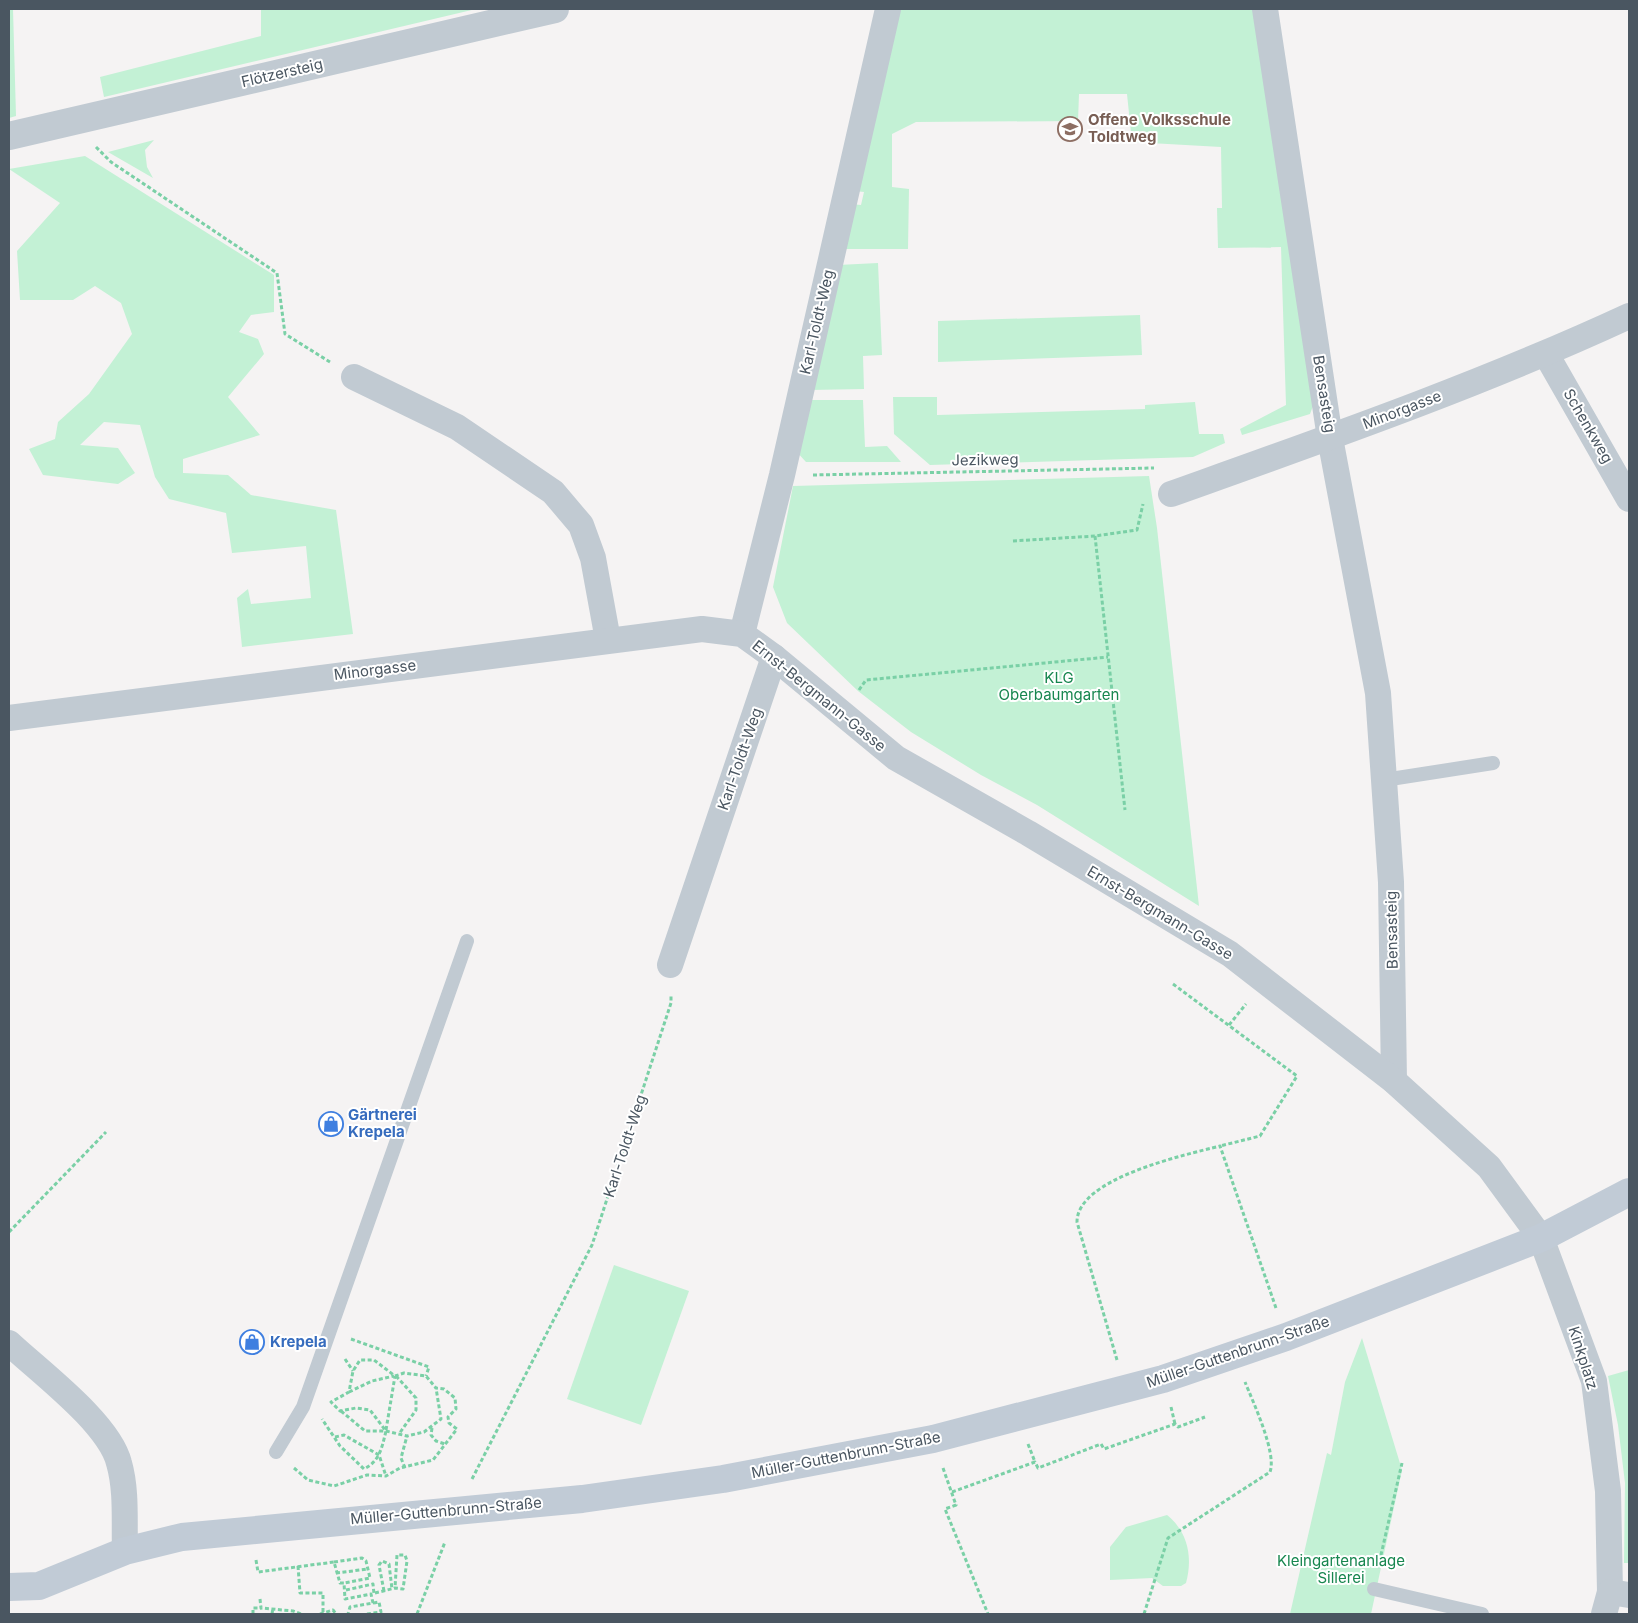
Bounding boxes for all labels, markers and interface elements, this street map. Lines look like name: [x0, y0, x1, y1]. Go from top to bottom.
street label: Flötzersteig: [239, 54, 325, 91]
place label: Offene Volksschule Toldtweg: [1088, 110, 1231, 146]
school or university icon: Offene Volksschule Toldtweg: [1057, 116, 1083, 142]
street label: Karl-Toldt-Weg: [795, 268, 838, 376]
street label: Bensasteig: [1309, 354, 1340, 434]
street label: Schenkweg: [1559, 385, 1617, 466]
street label: Minorgasse: [1360, 386, 1444, 433]
street label: Jezikweg: [951, 449, 1019, 470]
street label: Ernst-Bergmann-Gasse: [749, 636, 890, 755]
street label: Minorgasse: [333, 655, 417, 684]
park label: KLG Oberbaumgarten: [999, 668, 1119, 704]
street label: Karl-Toldt-Weg: [713, 705, 766, 813]
street label: Ernst-Bergmann-Gasse: [1084, 861, 1237, 964]
street label: Bensasteig: [1381, 891, 1402, 969]
street label: Karl-Toldt-Weg: [599, 1092, 650, 1200]
place label: Gärtnerei Krepela: [348, 1105, 417, 1141]
shop icon: Gärtnerei Krepela: [318, 1111, 344, 1137]
street label: Müller-Guttenbrunn-Straße: [1144, 1311, 1332, 1392]
street label: Kinkplatz: [1564, 1324, 1603, 1392]
shop icon: Krepela: [239, 1329, 265, 1355]
place label: Krepela: [270, 1332, 327, 1351]
street label: Müller-Guttenbrunn-Straße: [750, 1427, 942, 1482]
street label: Müller-Guttenbrunn-Straße: [349, 1493, 543, 1528]
park label: Kleingartenanlage Sillerei: [1277, 1551, 1405, 1587]

